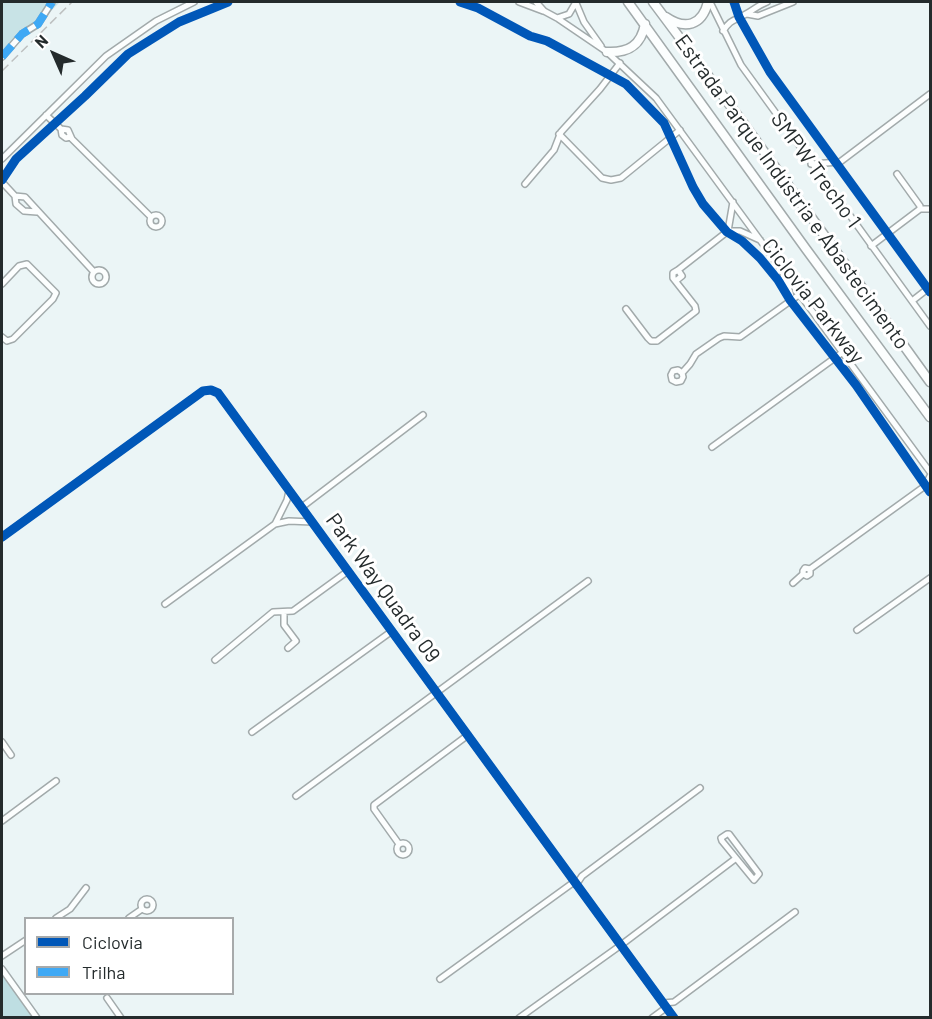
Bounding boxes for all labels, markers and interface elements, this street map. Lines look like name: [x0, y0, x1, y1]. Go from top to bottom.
north arrow: [24, 24, 84, 84]
text: N: [30, 30, 51, 51]
street label: Estrada Parque Indústria e Abastecimento: [669, 30, 915, 354]
street label: SMPW Trecho 1: [766, 107, 866, 233]
street label: Ciclovia Parkway: [756, 234, 870, 368]
street label: Park Way Quadra 09: [320, 508, 446, 668]
legend: [24, 917, 234, 995]
text: Ciclovia: [82, 931, 143, 953]
text: Trilha: [82, 961, 126, 983]

